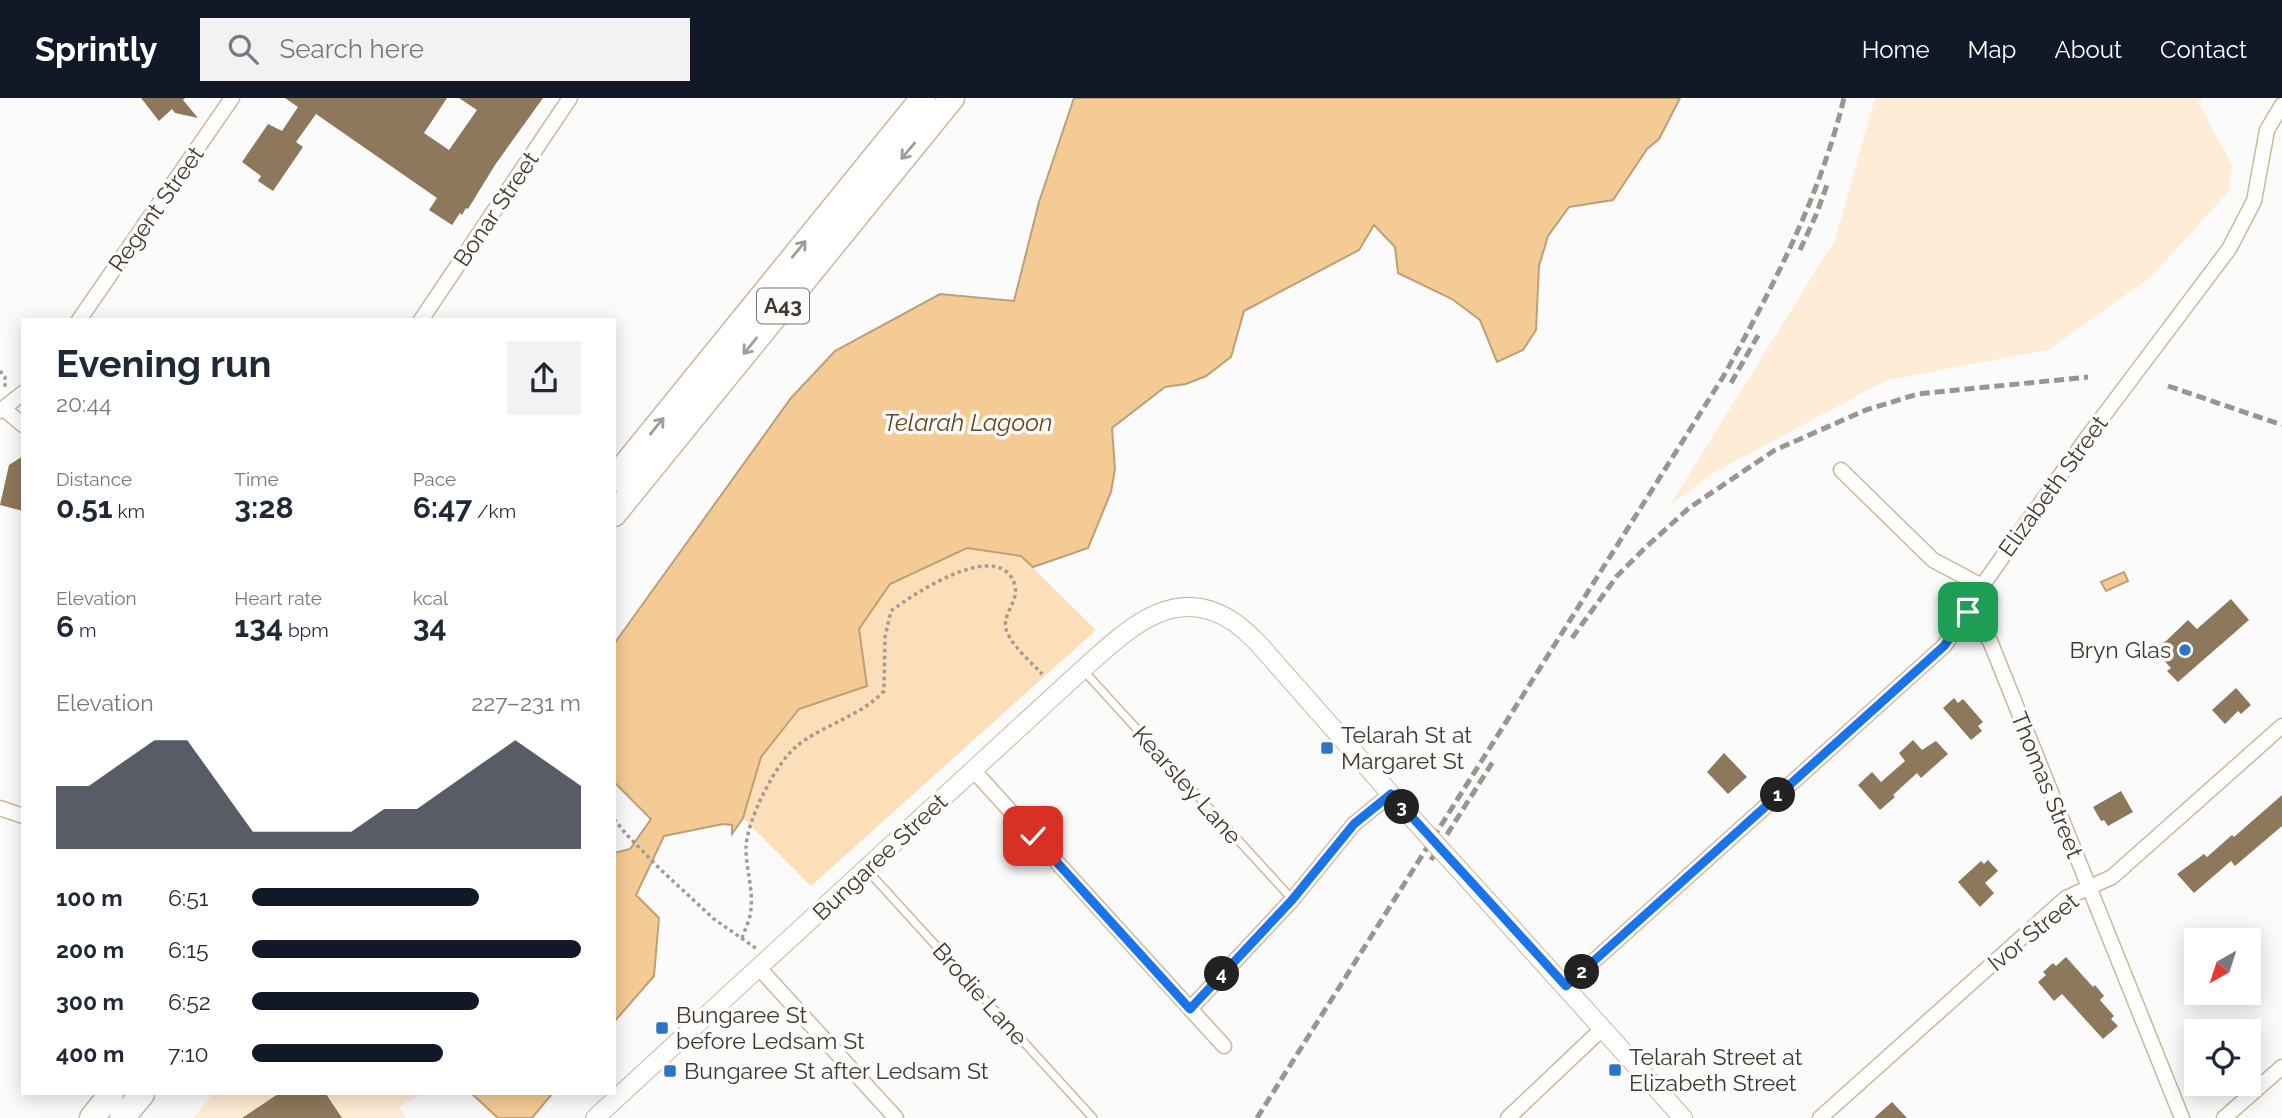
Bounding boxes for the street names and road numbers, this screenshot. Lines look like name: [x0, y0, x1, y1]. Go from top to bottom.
street label: Regent Street: [103, 141, 209, 276]
street label: Bonar Street: [447, 146, 544, 271]
road number: A43: [757, 288, 809, 324]
street label: Elizabeth Street: [1992, 410, 2113, 561]
street label: Thomas Street: [2006, 708, 2089, 862]
street label: Kearsley Lane: [1127, 720, 1247, 849]
street label: Bungaree Street: [807, 787, 953, 926]
street label: Ivor Street: [1982, 887, 2084, 976]
street label: Brodie Lane: [927, 937, 1033, 1050]

